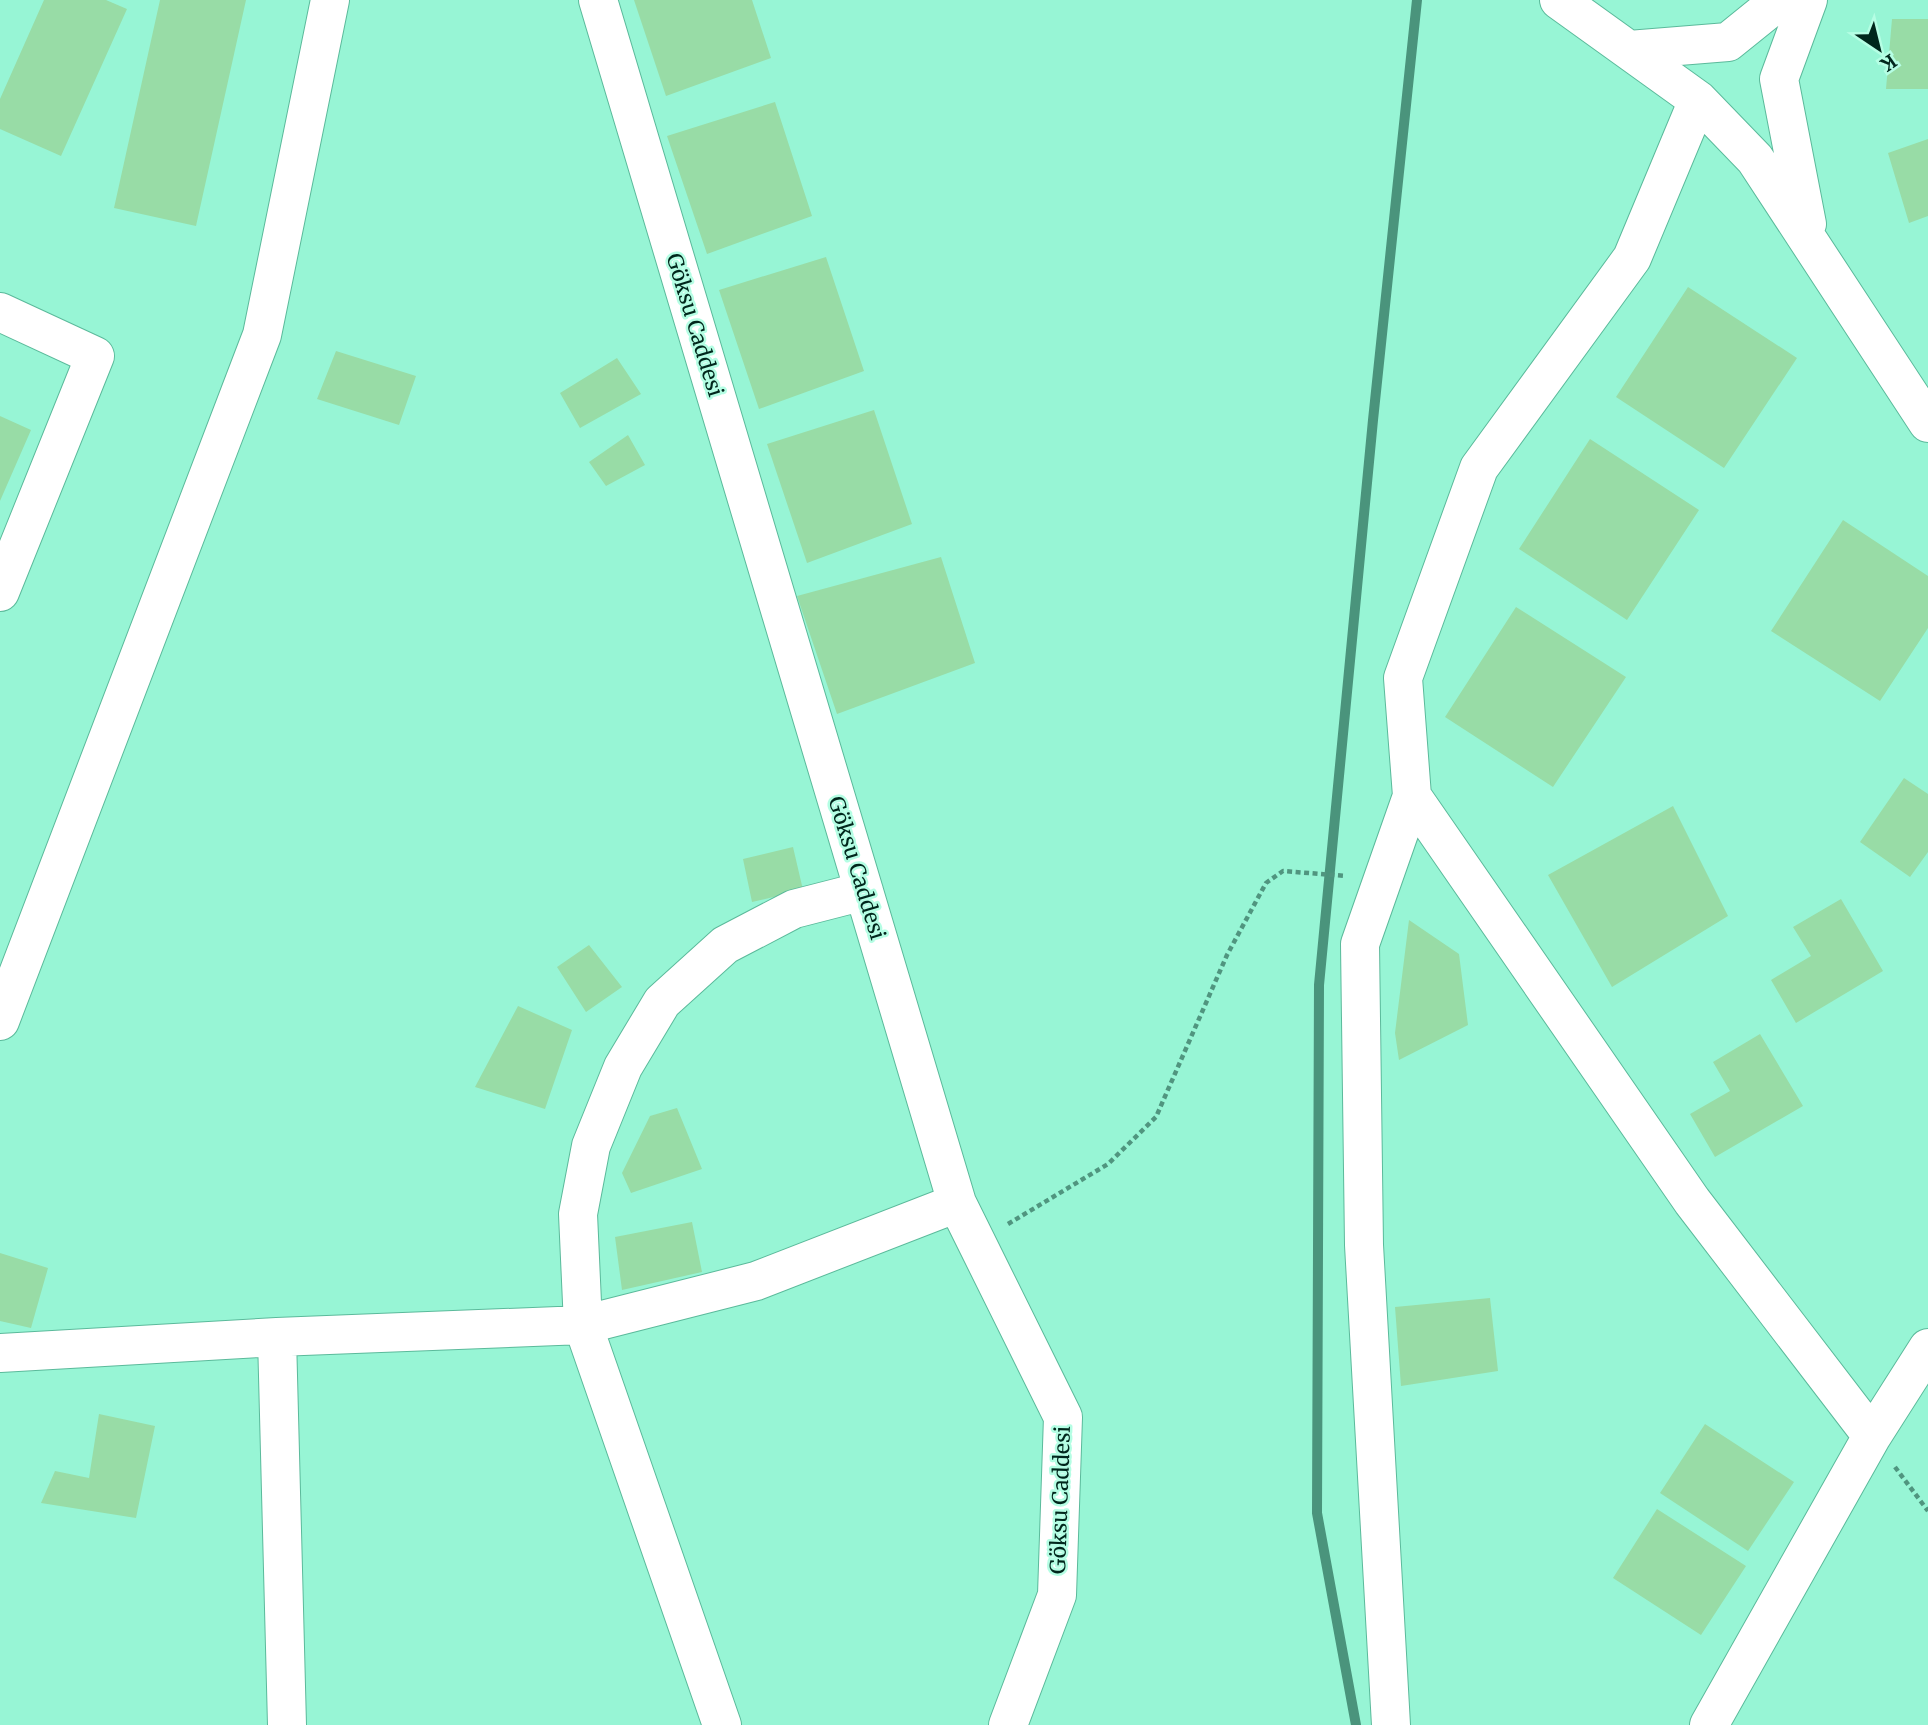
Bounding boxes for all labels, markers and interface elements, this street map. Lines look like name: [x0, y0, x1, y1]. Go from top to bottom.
north arrow: [1844, 14, 1914, 84]
text: K: [1875, 49, 1901, 77]
street label: Göksu Caddesi: [660, 250, 730, 400]
street label: Göksu Caddesi: [822, 793, 892, 943]
street label: Göksu Caddesi: [1044, 1425, 1076, 1575]

